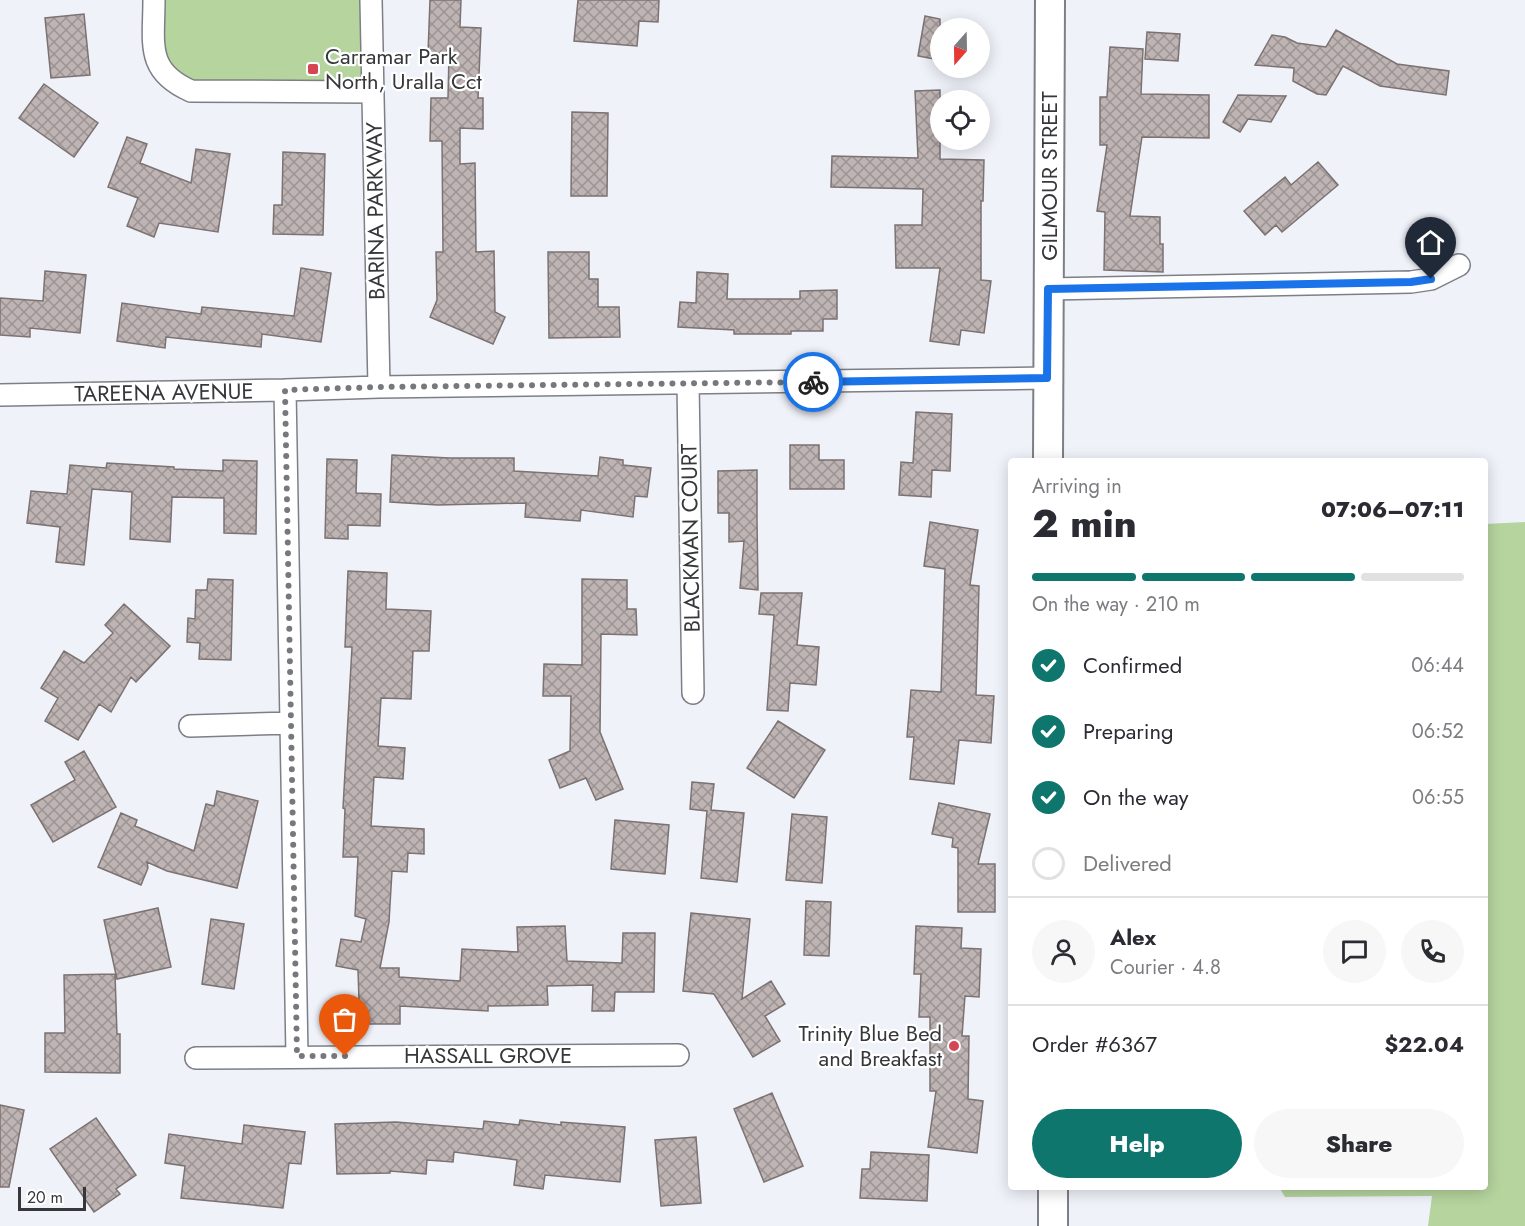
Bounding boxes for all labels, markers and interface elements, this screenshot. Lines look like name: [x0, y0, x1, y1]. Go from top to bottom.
north arrow: [930, 18, 990, 78]
map controls: [930, 18, 990, 150]
place label: Carramar Park North, Uralla Cct: [325, 40, 483, 97]
marker: Carramar Park North, Uralla Cct: [306, 62, 320, 76]
button: locate: [930, 90, 990, 150]
street label: GILMOUR STREET: [1033, 91, 1065, 261]
street label: BARINA PARKWAY: [357, 121, 393, 300]
pin: [1405, 217, 1456, 279]
icon: home: [1414, 226, 1447, 259]
courier: [783, 352, 843, 412]
icon: bike: [797, 366, 830, 399]
street label: TAREENA AVENUE: [74, 374, 254, 410]
street label: BLACKMAN COURT: [672, 442, 708, 633]
text: Arriving in: [1032, 472, 1122, 501]
text: 07:06–07:11: [1321, 493, 1464, 525]
text: 2 min: [1032, 495, 1137, 552]
text: On the way · 210 m: [1032, 590, 1200, 619]
icon: check: [1032, 649, 1065, 682]
text: Confirmed: [1083, 649, 1182, 681]
text: 06:44: [1411, 651, 1464, 680]
icon: check: [1032, 715, 1065, 748]
text: Preparing: [1083, 715, 1174, 747]
text: 06:52: [1412, 717, 1464, 746]
icon: check: [1032, 781, 1065, 814]
text: On the way: [1083, 781, 1188, 813]
text: 06:55: [1412, 783, 1464, 812]
text: Delivered: [1083, 847, 1172, 879]
button: person: [1032, 920, 1095, 983]
button: chat: [1323, 920, 1386, 983]
button: phone: [1401, 920, 1464, 983]
text: Alex: [1110, 921, 1156, 953]
text: Courier · 4.8: [1110, 953, 1221, 982]
pin: [319, 994, 370, 1056]
icon: bag: [328, 1003, 361, 1036]
place label: Trinity Blue Bed and Breakfast: [798, 1017, 943, 1074]
text: Order #6367: [1032, 1028, 1157, 1060]
text: $22.04: [1384, 1028, 1464, 1060]
street label: HASSALL GROVE: [404, 1039, 572, 1071]
marker: Trinity Blue Bed and Breakfast: [947, 1039, 961, 1053]
button: Help: [1032, 1109, 1242, 1178]
button: Share: [1254, 1109, 1464, 1178]
scale bar: [18, 1184, 86, 1212]
text: 20 m: [27, 1186, 63, 1209]

